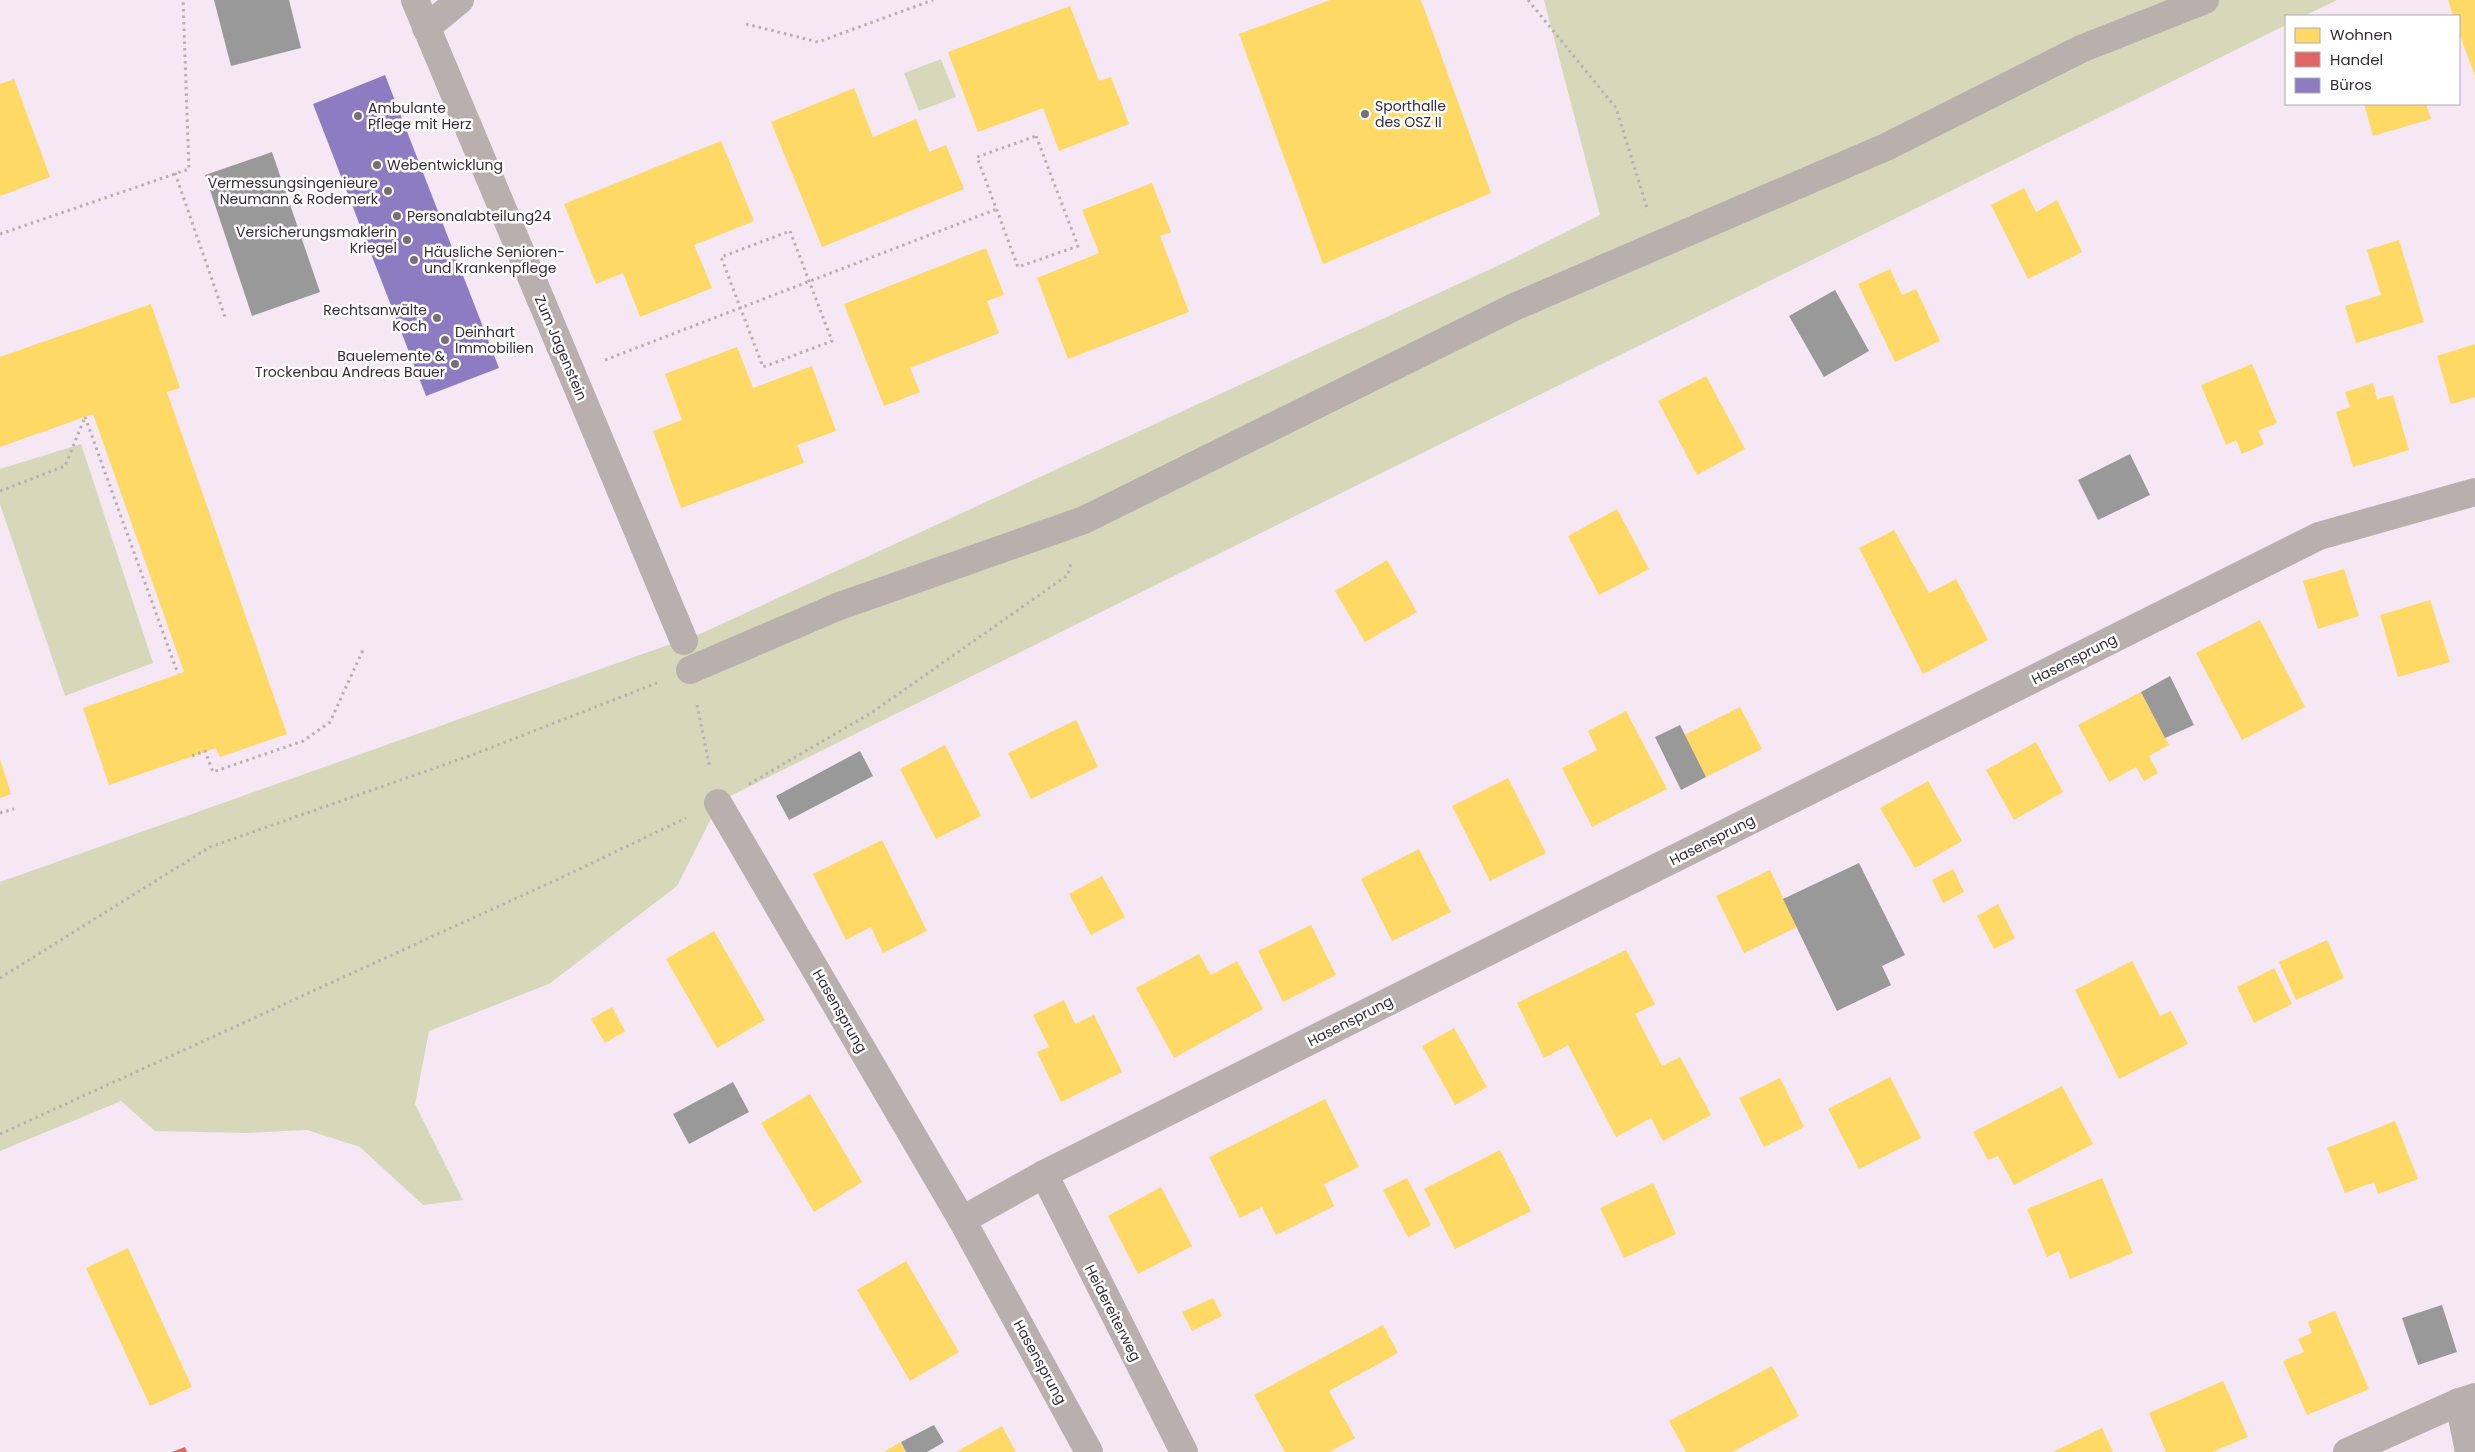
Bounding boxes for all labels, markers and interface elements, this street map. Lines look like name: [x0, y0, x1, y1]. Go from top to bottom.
legend: [2285, 15, 2460, 105]
text: Wohnen: [2330, 24, 2392, 45]
text: Handel: [2330, 49, 2383, 70]
text: Büros: [2330, 74, 2372, 95]
place label: Sporthalle des OSZ II: [1375, 96, 1446, 132]
place label: Ambulante Pflege mit Herz: [368, 98, 471, 134]
marker: Sporthalle des OSZ II: [1359, 108, 1371, 120]
marker: Ambulante Pflege mit Herz: [352, 110, 364, 122]
place label: Webentwicklung: [387, 155, 503, 175]
marker: Webentwicklung: [371, 159, 383, 171]
place label: Vermessungsingenieure Neumann & Rodemerk: [208, 173, 379, 209]
marker: Vermessungsingenieure Neumann & Rodemerk: [382, 185, 394, 197]
place label: Personalabteilung24: [407, 206, 551, 226]
marker: Personalabteilung24: [391, 210, 403, 222]
place label: Versicherungsmaklerin Kriegel: [236, 222, 397, 258]
marker: Versicherungsmaklerin Kriegel: [401, 234, 413, 246]
place label: Häusliche Senioren- und Krankenpflege: [424, 242, 565, 278]
marker: Häusliche Senioren- und Krankenpflege: [408, 254, 420, 266]
street label: Zum Jagenstein: [530, 292, 592, 404]
place label: Rechtsanwälte Koch: [323, 300, 427, 336]
marker: Rechtsanwälte Koch: [431, 312, 443, 324]
place label: Deinhart Immobilien: [455, 322, 534, 358]
marker: Deinhart Immobilien: [439, 334, 451, 346]
place label: Bauelemente & Trockenbau Andreas Bauer: [255, 346, 446, 382]
marker: Bauelemente & Trockenbau Andreas Bauer: [449, 358, 461, 370]
street label: Hasensprung: [2028, 629, 2120, 689]
street label: Hasensprung: [1666, 810, 1758, 870]
street label: Hasensprung: [808, 966, 872, 1056]
street label: Hasensprung: [1304, 991, 1396, 1051]
street label: Heidereiterweg: [1080, 1261, 1146, 1365]
street label: Hasensprung: [1009, 1316, 1071, 1408]

